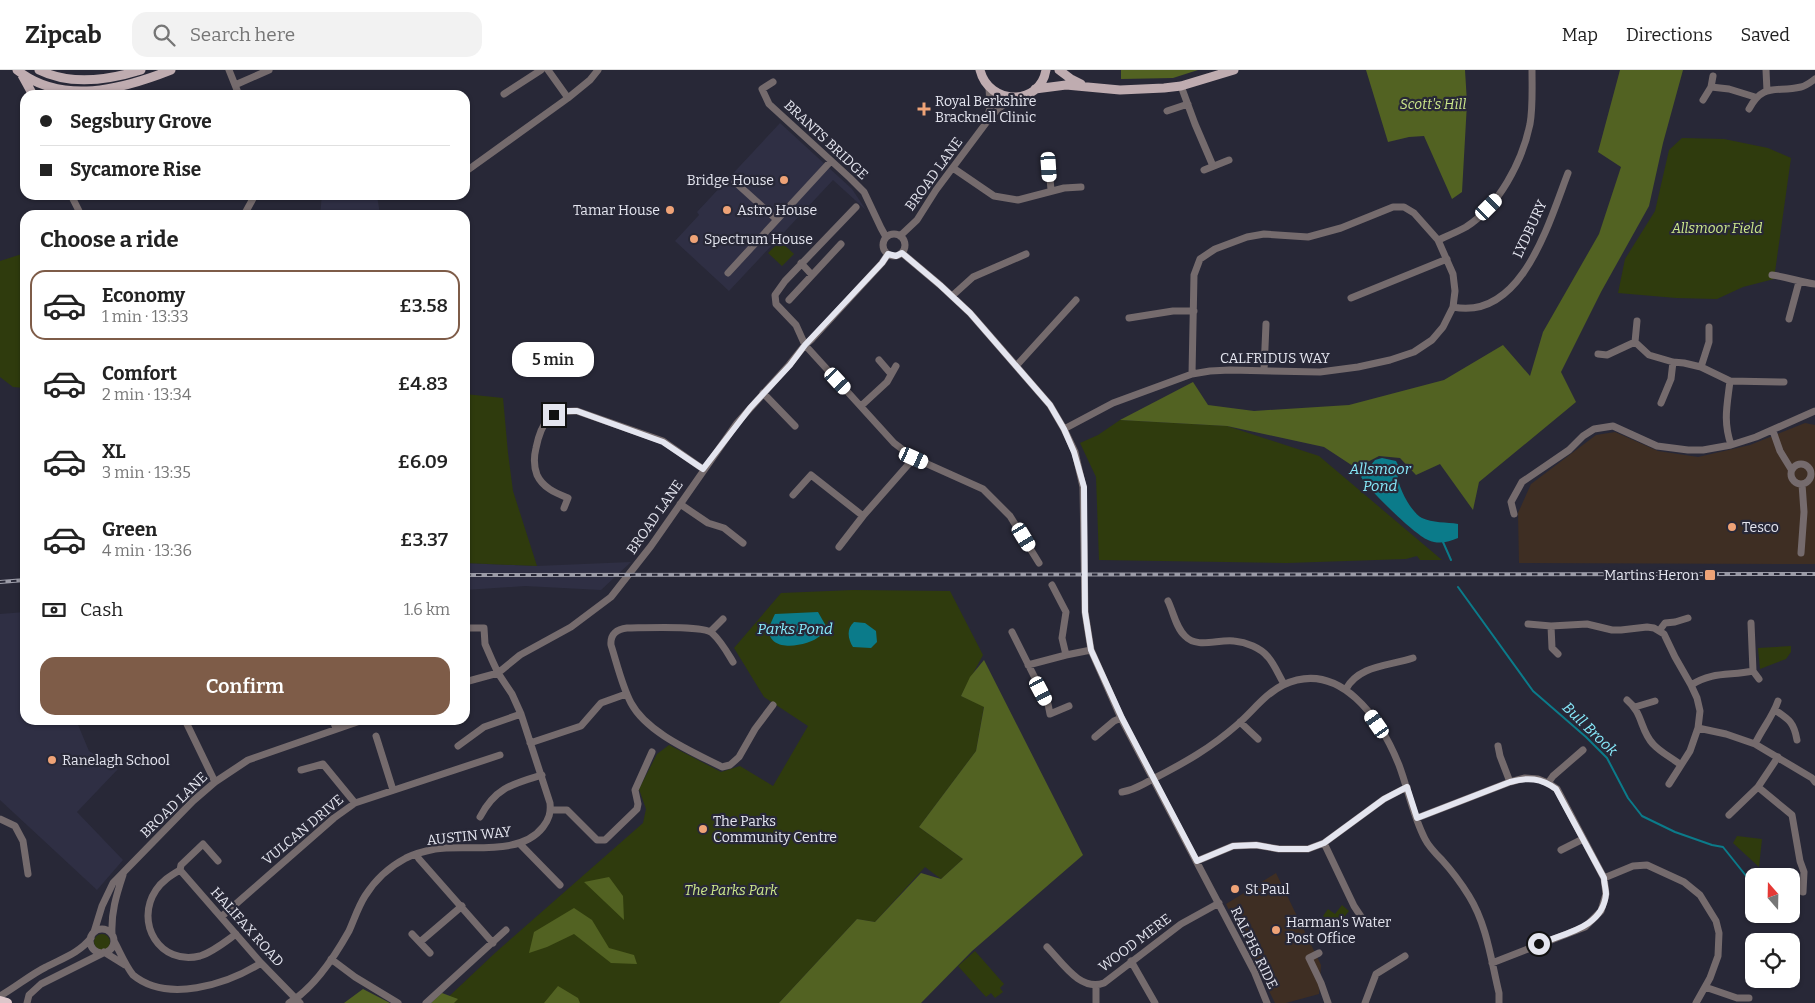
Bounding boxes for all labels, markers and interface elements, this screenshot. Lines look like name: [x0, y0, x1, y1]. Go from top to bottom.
search box: [132, 12, 482, 57]
text: Zipcab: [25, 21, 102, 49]
icon: search: [150, 21, 178, 49]
text: Search here: [190, 23, 295, 46]
text: Map: [1562, 24, 1598, 46]
text: Directions: [1626, 24, 1713, 46]
text: Saved: [1741, 24, 1790, 46]
place label: Royal Berkshire Bracknell Clinic: [935, 93, 1036, 126]
park label: Scott's Hill: [1400, 96, 1466, 113]
street label: BRANTS BRIDGE: [780, 97, 872, 183]
marker: Royal Berkshire Bracknell Clinic: [917, 102, 931, 116]
text: Segsbury Grove: [70, 110, 212, 133]
street label: BROAD LANE: [902, 134, 966, 214]
car: [1040, 152, 1057, 182]
text: Sycamore Rise: [70, 158, 201, 181]
place label: Bridge House: [687, 172, 774, 189]
marker: Bridge House: [778, 174, 790, 186]
car: [1473, 191, 1504, 223]
street label: LYDBURY: [1509, 197, 1551, 261]
place label: Tamar House: [573, 202, 660, 219]
place label: Astro House: [737, 202, 817, 219]
marker: Tamar House: [664, 204, 676, 216]
marker: Astro House: [721, 204, 733, 216]
park label: Allsmoor Field: [1671, 220, 1762, 237]
text: Choose a ride: [40, 226, 179, 253]
place label: Spectrum House: [704, 231, 813, 248]
marker: Spectrum House: [688, 233, 700, 245]
icon: car: [42, 283, 87, 328]
text: Economy: [102, 284, 185, 307]
text: £3.58: [399, 294, 448, 317]
text: 1 min · 13:33: [102, 307, 189, 326]
callout: 5 min: [513, 342, 595, 378]
text: 5 min: [532, 350, 574, 369]
street label: CALFRIDUS WAY: [1220, 350, 1330, 367]
icon: car: [42, 361, 87, 406]
text: Comfort: [102, 362, 177, 385]
car: [822, 365, 853, 397]
text: £4.83: [398, 372, 448, 395]
text: 2 min · 13:34: [102, 385, 191, 404]
route end: [543, 404, 565, 426]
icon: car: [42, 439, 87, 484]
text: XL: [102, 440, 126, 463]
car: [897, 445, 930, 471]
text: £6.09: [398, 450, 448, 473]
water label: Allsmoor Pond: [1348, 460, 1412, 495]
text: 3 min · 13:35: [102, 463, 191, 482]
street label: BROAD LANE: [623, 477, 687, 557]
icon: car: [42, 517, 87, 562]
text: Green: [102, 518, 157, 541]
place label: Tesco: [1742, 519, 1779, 536]
car: [1009, 520, 1038, 554]
marker: Tesco: [1726, 521, 1738, 533]
text: £3.37: [400, 528, 448, 551]
text: 4 min · 13:36: [102, 541, 192, 560]
place label: Martins Heron: [1604, 567, 1699, 584]
marker: Martins Heron: [1703, 568, 1717, 582]
icon: cash: [40, 596, 68, 624]
text: Cash: [80, 598, 123, 621]
text: 1.6 km: [404, 600, 450, 619]
water label: Parks Pond: [757, 620, 833, 638]
button: Confirm: [40, 657, 450, 715]
car: [1027, 674, 1054, 708]
water label: Bull Brook: [1559, 698, 1622, 760]
car: [1362, 707, 1391, 741]
place label: Ranelagh School: [62, 752, 170, 769]
marker: Ranelagh School: [46, 754, 58, 766]
street label: BROAD LANE: [137, 769, 211, 841]
street label: VULCAN DRIVE: [259, 791, 347, 869]
place label: The Parks Community Centre: [713, 813, 837, 846]
street label: AUSTIN WAY: [426, 823, 512, 849]
marker: The Parks Community Centre: [697, 823, 709, 835]
north arrow: [1745, 868, 1800, 922]
map controls: [1745, 868, 1800, 988]
place label: St Paul: [1245, 881, 1289, 898]
park label: The Parks Park: [684, 882, 778, 899]
marker: St Paul: [1229, 883, 1241, 895]
street label: HALIFAX ROAD: [207, 884, 287, 970]
street label: RALPHS RIDE: [1227, 904, 1281, 992]
street label: WOOD MERE: [1095, 910, 1175, 976]
place label: Harman's Water Post Office: [1286, 914, 1391, 947]
marker: Harman's Water Post Office: [1270, 924, 1282, 936]
route start: [1528, 933, 1550, 955]
button: locate: [1745, 933, 1800, 988]

